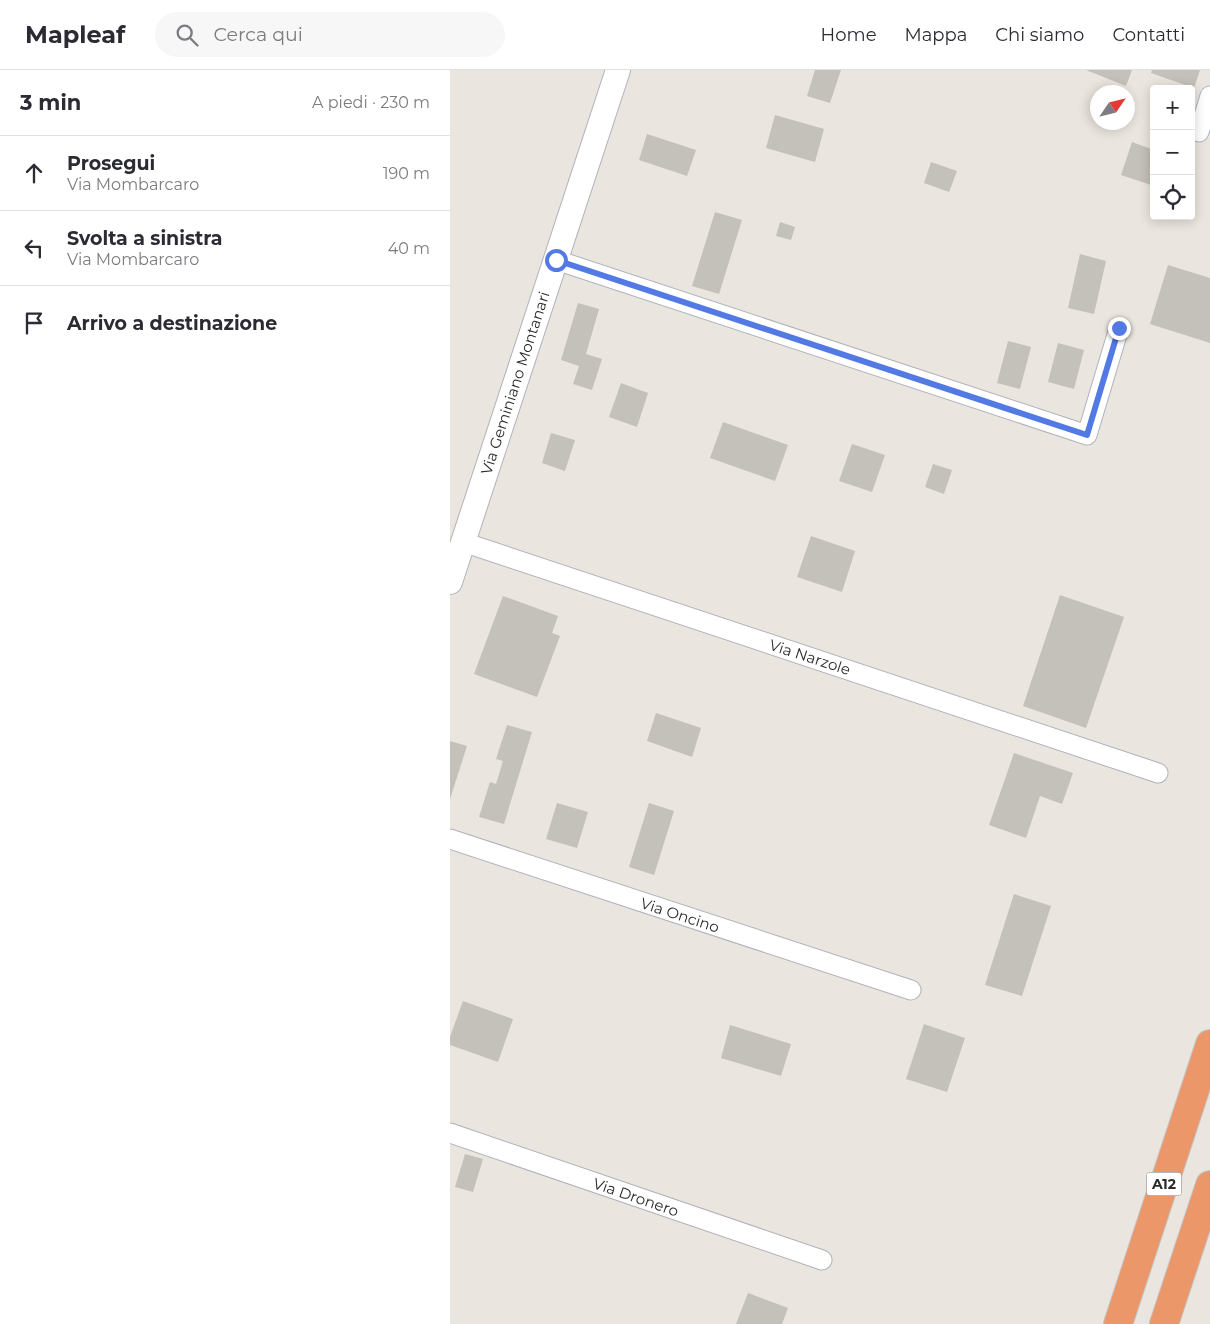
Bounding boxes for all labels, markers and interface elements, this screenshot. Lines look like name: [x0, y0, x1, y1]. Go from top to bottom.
search box: [155, 12, 505, 57]
text: Mapleaf: [25, 20, 125, 49]
icon: search: [173, 21, 201, 49]
text: Cerca qui: [213, 23, 303, 46]
text: Home: [821, 24, 877, 46]
text: Mappa: [905, 24, 967, 46]
text: Chi siamo: [995, 24, 1084, 46]
text: Contatti: [1112, 24, 1185, 46]
north arrow: [1090, 85, 1135, 130]
map controls: [1150, 85, 1195, 220]
button: +: [1150, 85, 1195, 130]
text: 3 min: [20, 90, 81, 115]
text: A piedi · 230 m: [312, 93, 430, 112]
button: −: [1150, 130, 1195, 175]
text: Prosegui: [67, 152, 155, 175]
icon: ahead: [20, 159, 48, 187]
text: 190 m: [383, 164, 430, 183]
text: Via Mombarcaro: [67, 175, 199, 194]
button: locate: [1150, 175, 1195, 220]
text: Svolta a sinistra: [67, 227, 222, 250]
icon: left: [20, 234, 48, 262]
text: 40 m: [388, 239, 430, 258]
route start: [545, 249, 568, 272]
text: Via Mombarcaro: [67, 250, 199, 269]
street label: Via Geminiano Montanari: [476, 289, 554, 477]
icon: arrive: [20, 309, 48, 337]
text: Arrivo a destinazione: [67, 312, 277, 335]
route end: [1108, 317, 1131, 340]
street label: Via Narzole: [767, 635, 853, 679]
street label: Via Oncino: [638, 893, 722, 937]
road number: A12: [1146, 1172, 1182, 1196]
street label: Via Dronero: [591, 1174, 681, 1220]

